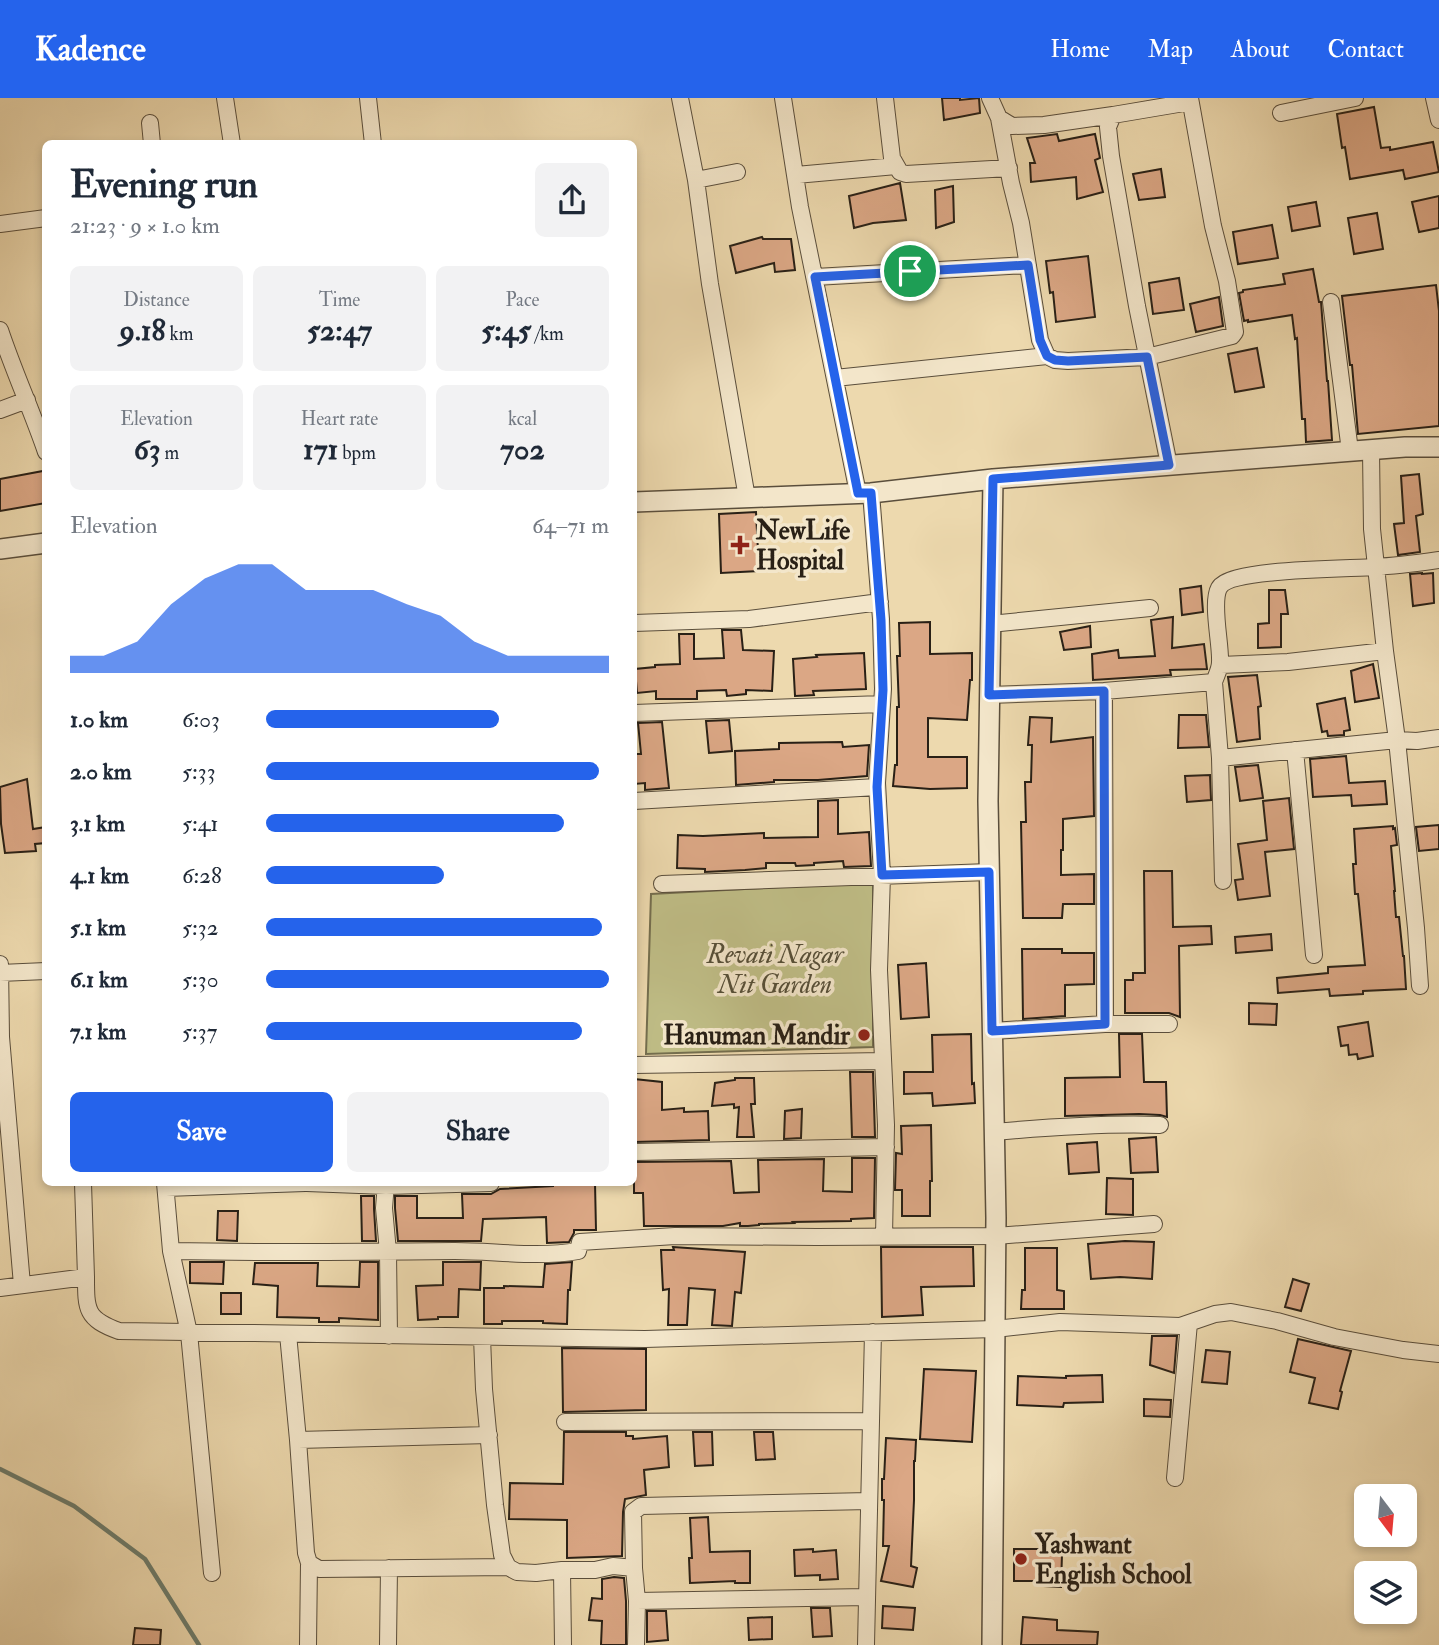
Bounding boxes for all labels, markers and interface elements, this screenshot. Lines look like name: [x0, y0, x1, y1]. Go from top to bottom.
text: Kadence: [35, 29, 146, 70]
text: Home: [1050, 34, 1110, 65]
text: Map: [1148, 34, 1193, 65]
text: About: [1231, 34, 1290, 65]
text: Contact: [1328, 34, 1404, 65]
text: Evening run: [70, 161, 258, 209]
button: share: [535, 163, 609, 237]
text: 21:23 · 9 × 1.0 km: [70, 211, 220, 240]
pin: [880, 241, 940, 301]
icon: arrive: [891, 252, 929, 290]
text: Distance: [123, 288, 190, 312]
text: Time: [319, 288, 360, 312]
text: Pace: [505, 288, 540, 312]
text: 9.18: [120, 312, 166, 349]
text: 52:47: [307, 312, 372, 349]
text: 5:45: [481, 312, 531, 349]
text: km: [166, 322, 193, 346]
text: /km: [531, 322, 564, 346]
text: Elevation: [120, 407, 193, 431]
text: Heart rate: [301, 407, 378, 431]
text: kcal: [508, 407, 537, 431]
text: 63: [134, 431, 160, 468]
text: 171: [303, 431, 338, 468]
text: 702: [500, 431, 545, 468]
text: m: [160, 441, 179, 465]
text: bpm: [338, 441, 376, 465]
text: Elevation: [70, 511, 158, 540]
text: 64–71 m: [532, 511, 609, 540]
place label: NewLife Hospital: [755, 515, 850, 578]
marker: NewLife Hospital: [730, 535, 750, 555]
text: 1.0 km: [70, 705, 128, 734]
text: 6:03: [182, 705, 220, 734]
text: 2.0 km: [70, 757, 132, 786]
text: 5:33: [182, 757, 215, 786]
text: 3.1 km: [70, 809, 125, 838]
text: 5:41: [182, 809, 218, 838]
text: 4.1 km: [70, 861, 129, 890]
text: 6:28: [182, 861, 222, 890]
text: 5.1 km: [70, 913, 126, 942]
text: 5:32: [182, 913, 218, 942]
park label: Revati Nagar Nit Garden: [706, 939, 845, 1001]
text: 6.1 km: [70, 965, 128, 994]
text: 5:30: [182, 965, 218, 994]
text: 7.1 km: [70, 1017, 126, 1046]
text: 5:37: [182, 1017, 217, 1046]
place label: Hanuman Mandir: [663, 1020, 850, 1052]
marker: Hanuman Mandir: [856, 1027, 872, 1043]
button: Save: [70, 1092, 333, 1172]
button: Share: [347, 1092, 609, 1172]
north arrow: [1354, 1484, 1418, 1547]
map controls: [1354, 1484, 1417, 1624]
place label: Yashwant English School: [1034, 1529, 1192, 1592]
marker: Yashwant English School: [1013, 1551, 1029, 1567]
button: layers: [1354, 1561, 1417, 1624]

